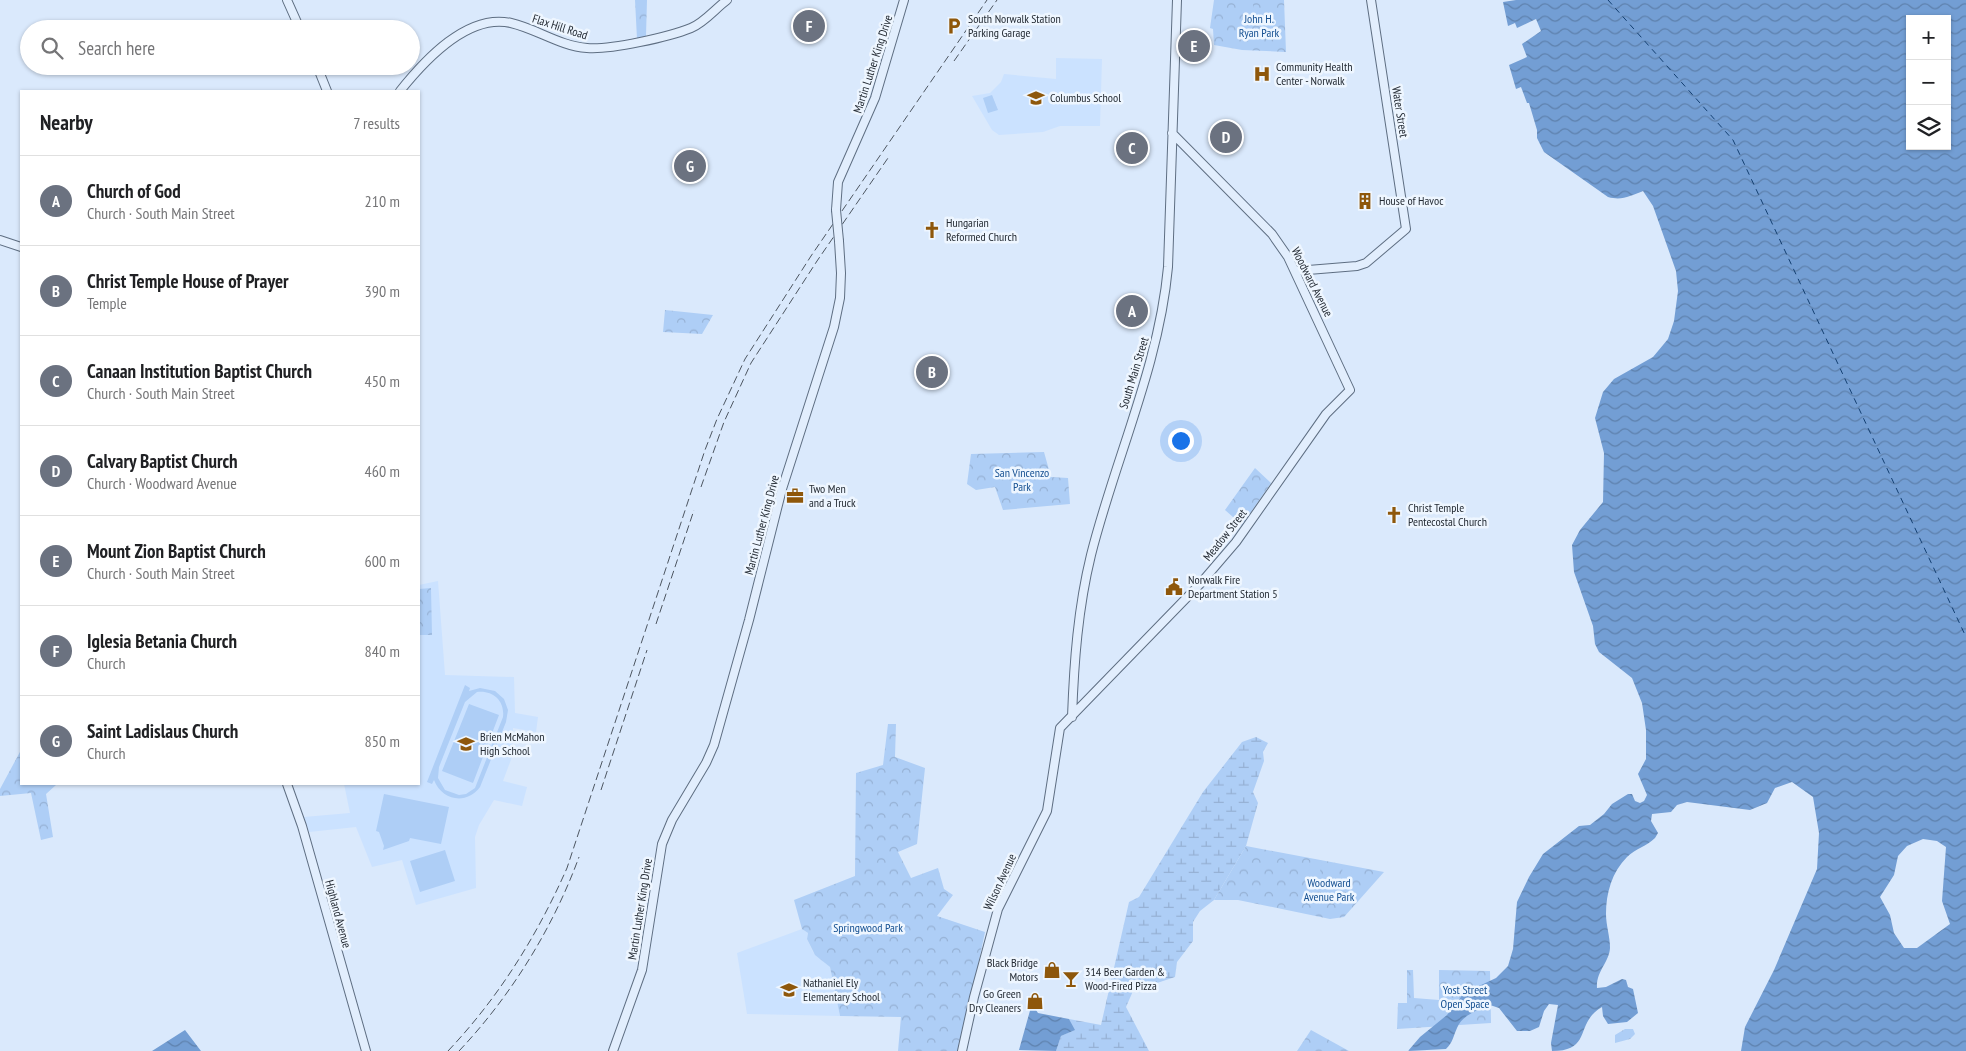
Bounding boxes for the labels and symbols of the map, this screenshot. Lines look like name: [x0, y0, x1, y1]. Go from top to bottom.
pin: F: [793, 7, 825, 45]
street label: Flax Hill Road: [531, 11, 590, 43]
place label: South Norwalk Station Parking Garage: [968, 11, 1061, 40]
park label: John H. Ryan Park: [1239, 11, 1280, 40]
street label: Martin Luther King Drive: [850, 13, 895, 115]
parking icon: South Norwalk Station Parking Garage: [944, 16, 964, 36]
pin: E: [1178, 27, 1210, 65]
place label: Community Health Center - Norwalk: [1276, 59, 1353, 88]
hospital icon: Community Health Center - Norwalk: [1252, 64, 1272, 84]
street label: Water Street: [1389, 85, 1412, 139]
school or university icon: Columbus School: [1026, 88, 1046, 108]
place label: Columbus School: [1050, 90, 1121, 105]
pin: D: [1210, 118, 1242, 156]
pin: C: [1116, 129, 1148, 167]
pin: G: [674, 147, 706, 185]
building icon: House of Havoc: [1355, 191, 1375, 211]
place label: House of Havoc: [1379, 193, 1444, 208]
place label: Hungarian Reformed Church: [946, 215, 1017, 244]
church icon: Hungarian Reformed Church: [922, 220, 942, 240]
street label: Woodward Avenue: [1288, 244, 1336, 319]
pin: A: [1116, 292, 1148, 330]
street label: South Main Street: [1115, 334, 1152, 411]
pin: B: [916, 353, 948, 391]
your location: [1168, 428, 1194, 454]
park label: San Vincenzo Park: [995, 465, 1049, 494]
street label: Martin Luther King Drive: [741, 473, 782, 576]
place label: Two Men and a Truck: [809, 481, 856, 510]
office icon: Two Men and a Truck: [785, 486, 805, 506]
place label: Christ Temple Pentecostal Church: [1408, 500, 1487, 529]
street label: Meadow Street: [1200, 505, 1250, 564]
church icon: Christ Temple Pentecostal Church: [1384, 505, 1404, 525]
place label: Norwalk Fire Department Station 5: [1188, 572, 1278, 601]
public building icon: Norwalk Fire Department Station 5: [1164, 577, 1184, 597]
place label: Brien McMahon High School: [480, 729, 544, 758]
school or university icon: Brien McMahon High School: [456, 734, 476, 754]
street label: Wilson Avenue: [980, 851, 1019, 912]
street label: Martin Luther King Drive: [624, 857, 655, 961]
park label: Woodward Avenue Park: [1304, 875, 1355, 904]
street label: Highland Avenue: [322, 878, 355, 950]
park label: Springwood Park: [833, 920, 903, 935]
place label: Black Bridge Motors: [987, 955, 1038, 984]
shop icon: Black Bridge Motors: [1042, 960, 1062, 980]
place label: 314 Beer Garden & Wood-Fired Pizza: [1085, 964, 1165, 993]
bar icon: 314 Beer Garden & Wood-Fired Pizza: [1061, 969, 1081, 989]
place label: Nathaniel Ely Elementary School: [803, 975, 880, 1004]
school or university icon: Nathaniel Ely Elementary School: [779, 980, 799, 1000]
park label: Yost Street Open Space: [1441, 982, 1489, 1011]
place label: Go Green Dry Cleaners: [969, 986, 1021, 1015]
shop icon: Go Green Dry Cleaners: [1025, 991, 1045, 1011]

